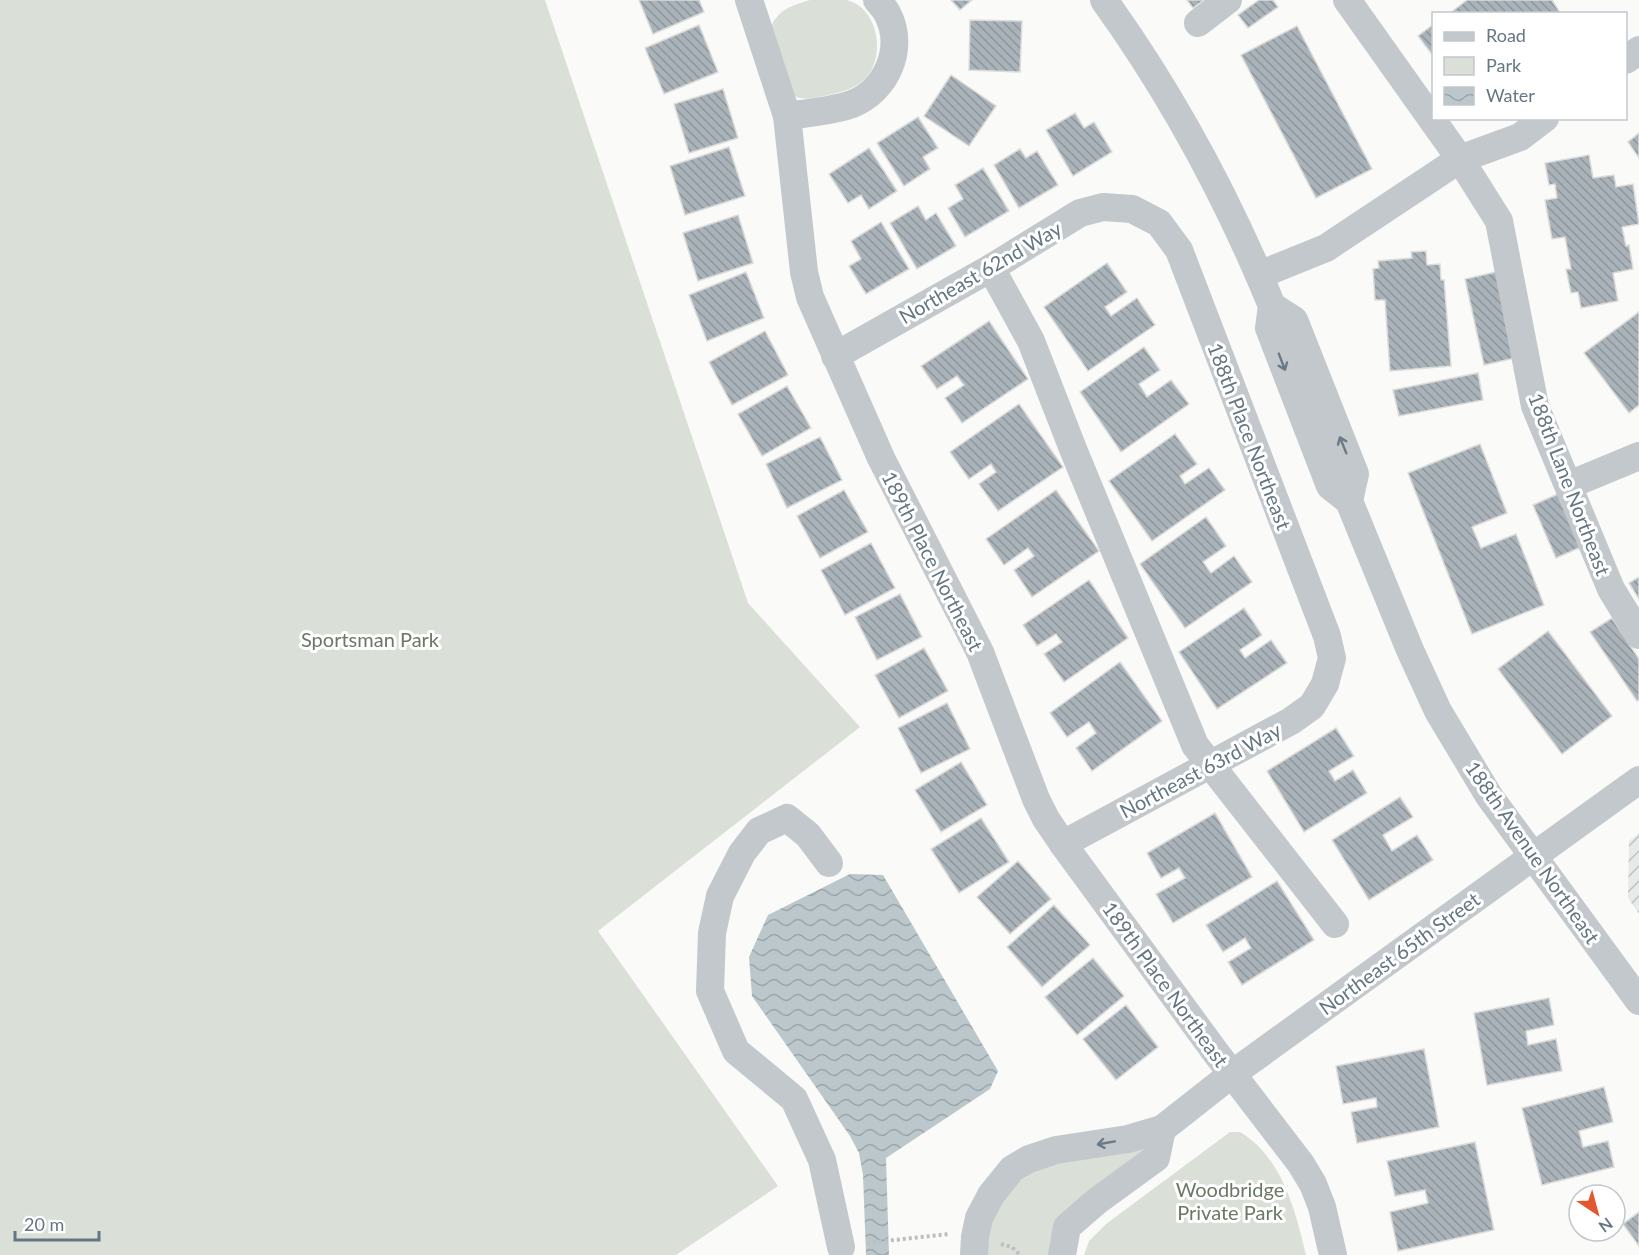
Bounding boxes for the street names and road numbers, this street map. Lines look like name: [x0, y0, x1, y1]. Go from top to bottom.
street label: Northeast 62nd Way: [895, 215, 1066, 328]
street label: 188th Place Northeast: [1203, 339, 1297, 533]
street label: 188th Lane Northeast: [1524, 389, 1616, 579]
street label: 189th Place Northeast: [877, 467, 989, 655]
street label: Northeast 63rd Way: [1115, 717, 1285, 823]
street label: 188th Avenue Northeast: [1461, 756, 1605, 948]
street label: Northeast 65th Street: [1314, 887, 1484, 1019]
street label: 189th Place Northeast: [1098, 897, 1234, 1071]

